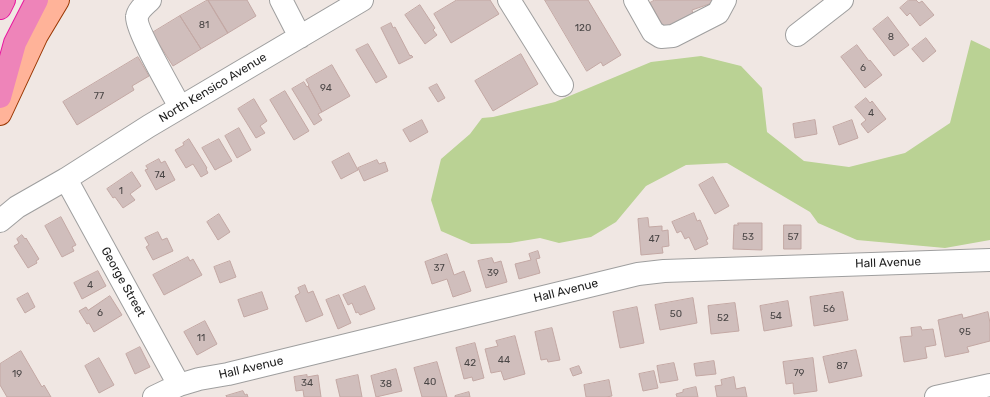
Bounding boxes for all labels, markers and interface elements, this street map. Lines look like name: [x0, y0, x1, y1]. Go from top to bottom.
house number: 81: [199, 19, 209, 31]
house number: 120: [575, 22, 591, 34]
house number: 8: [888, 31, 894, 43]
street label: North Kensico Avenue: [157, 50, 269, 126]
house number: 6: [860, 62, 866, 74]
house number: 94: [320, 82, 332, 94]
house number: 77: [94, 90, 104, 102]
house number: 4: [868, 107, 874, 119]
house number: 74: [155, 169, 165, 181]
house number: 1: [119, 185, 123, 197]
house number: 53: [742, 231, 754, 243]
house number: 57: [787, 231, 799, 243]
house number: 47: [648, 233, 660, 245]
street label: George Street: [98, 245, 148, 319]
street label: Hall Avenue: [855, 255, 921, 271]
house number: 37: [433, 262, 445, 274]
house number: 39: [487, 267, 499, 279]
street label: Hall Avenue: [532, 276, 600, 306]
house number: 4: [87, 279, 93, 291]
house number: 56: [823, 303, 835, 315]
house number: 6: [97, 307, 103, 319]
house number: 50: [670, 308, 682, 320]
house number: 54: [770, 310, 782, 322]
house number: 52: [717, 312, 729, 324]
house number: 95: [959, 326, 971, 338]
house number: 11: [197, 332, 205, 344]
street label: Hall Avenue: [217, 354, 285, 382]
house number: 44: [498, 354, 510, 366]
house number: 42: [464, 357, 476, 369]
house number: 87: [836, 360, 848, 372]
house number: 79: [793, 367, 805, 379]
house number: 19: [12, 368, 22, 380]
house number: 40: [424, 376, 436, 388]
house number: 34: [301, 377, 313, 389]
house number: 38: [380, 378, 392, 390]

